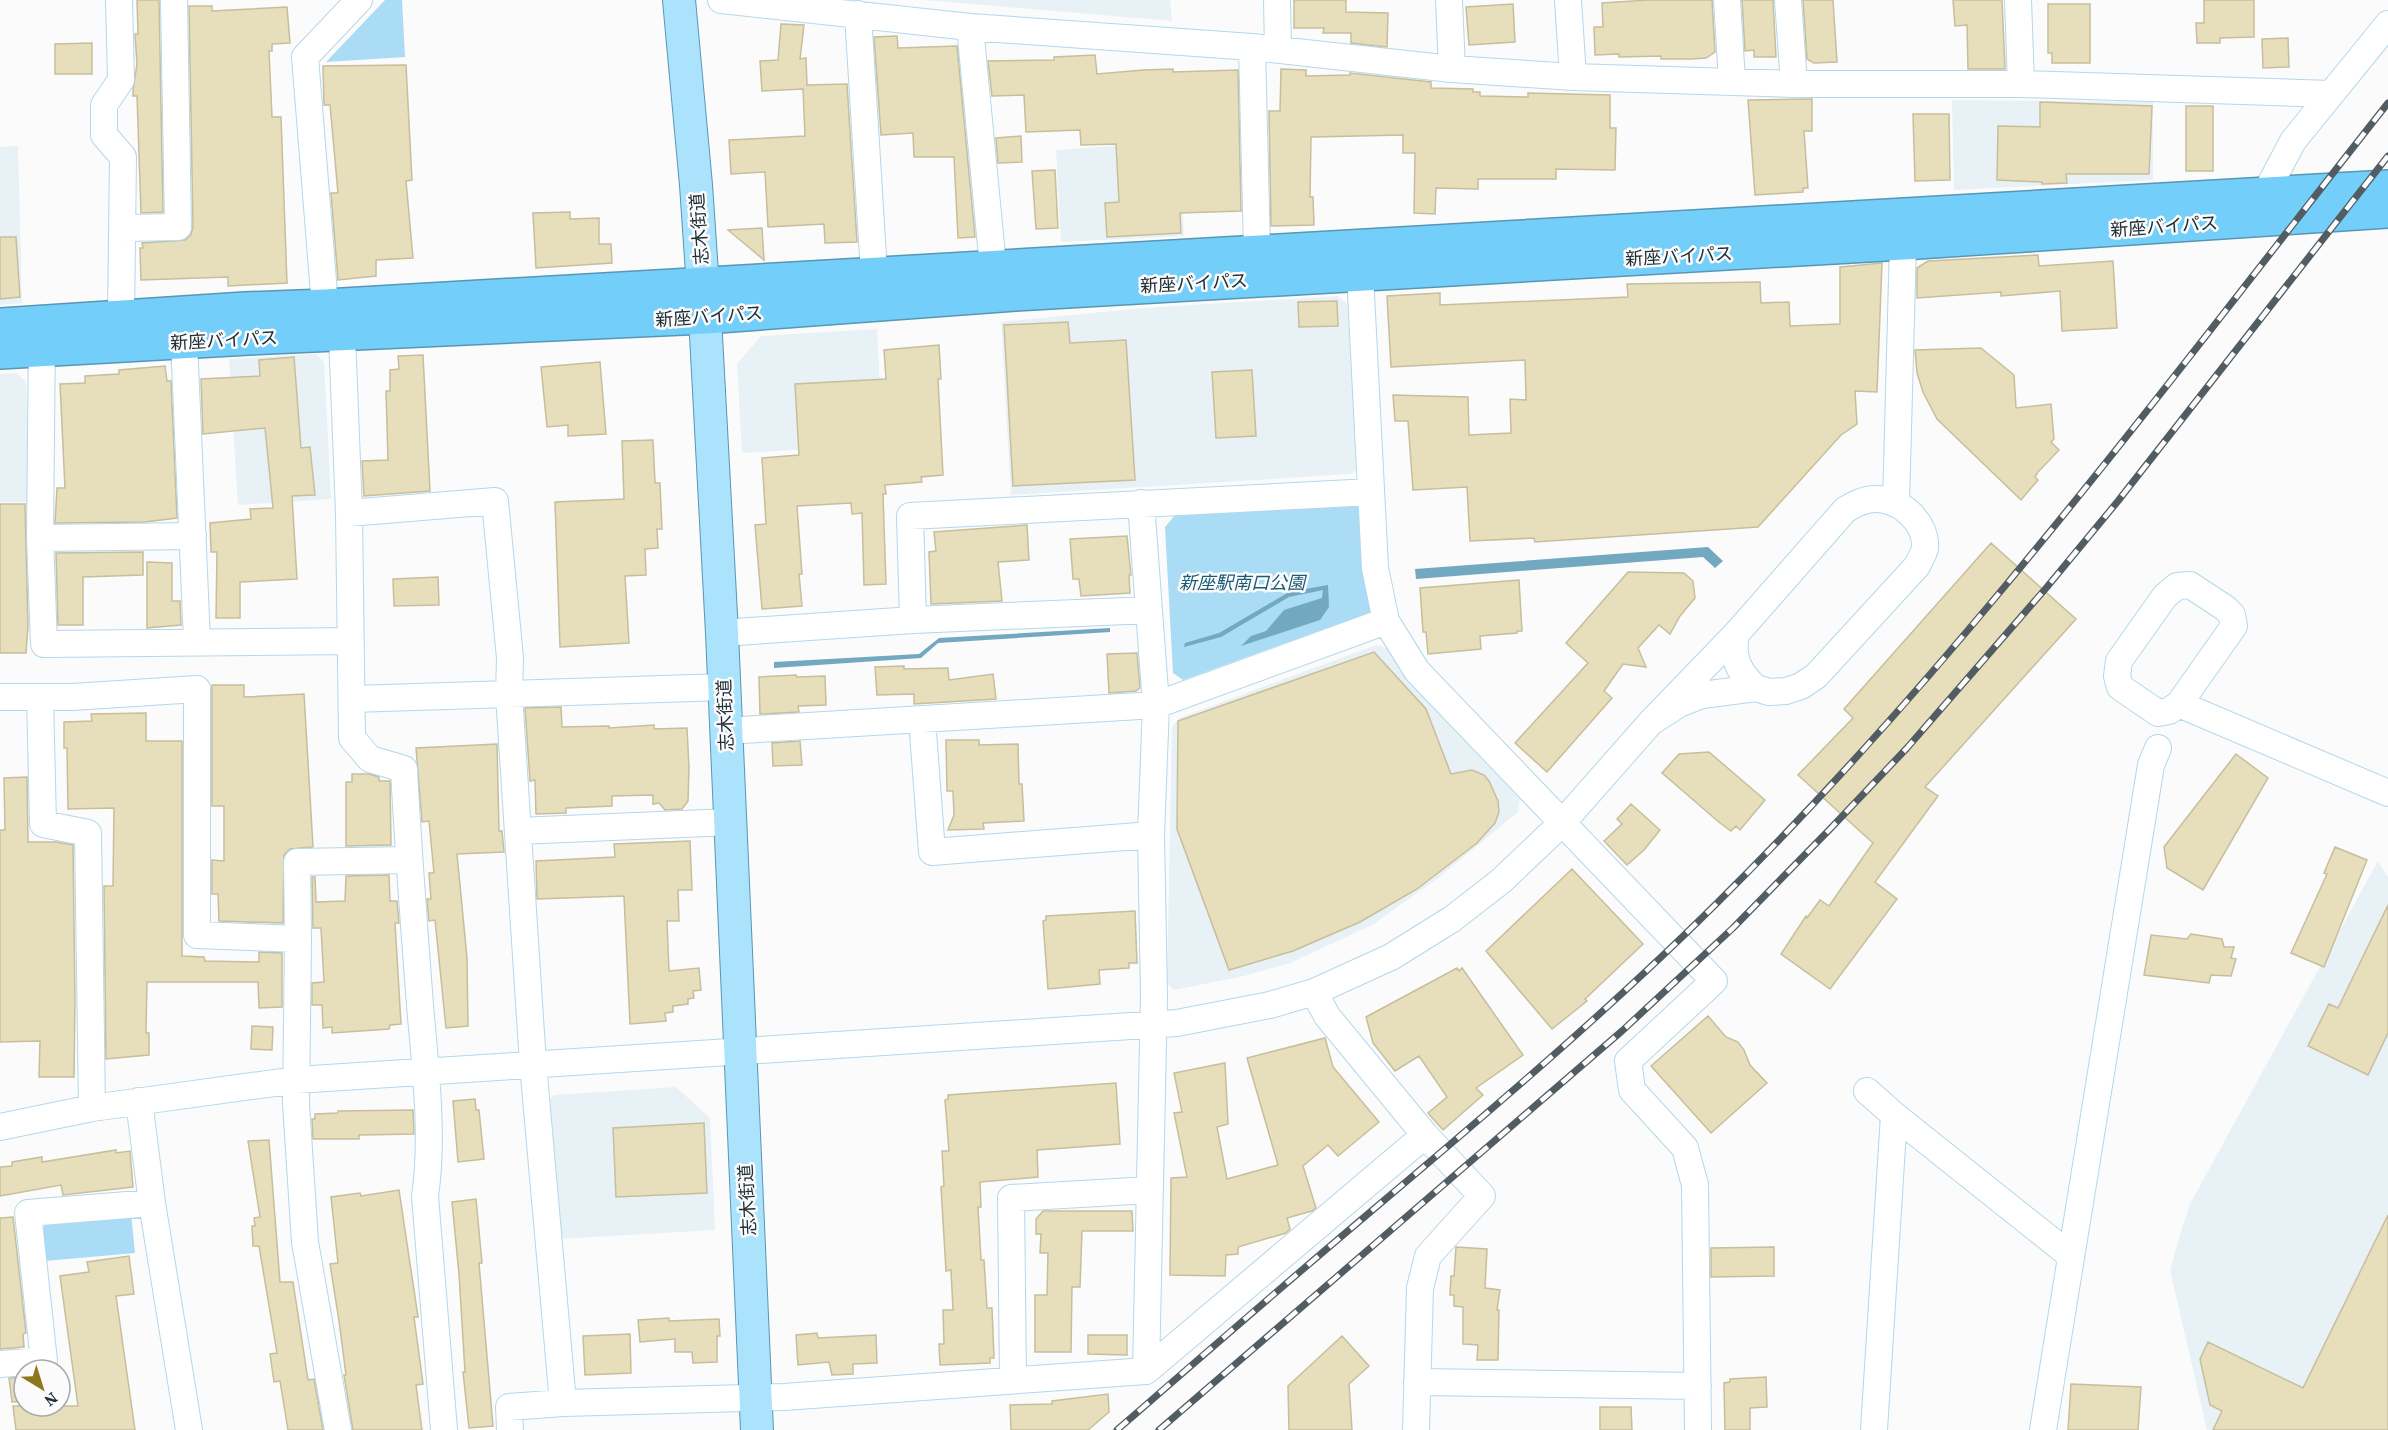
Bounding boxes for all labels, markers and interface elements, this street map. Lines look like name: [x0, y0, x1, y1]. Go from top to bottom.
street label: 志木街道: [684, 192, 714, 266]
street label: 新座バイパス: [2109, 210, 2219, 242]
street label: 新座バイパス: [1625, 241, 1733, 271]
street label: 新座バイパス: [1140, 268, 1248, 298]
street label: 新座バイパス: [654, 300, 764, 332]
street label: 新座バイパス: [170, 325, 278, 355]
park label: 新座駅南口公園: [1179, 570, 1308, 595]
street label: 志木街道: [711, 679, 739, 751]
street label: 志木街道: [733, 1163, 761, 1237]
north arrow: [12, 1358, 72, 1418]
text: N: [40, 1388, 63, 1412]

